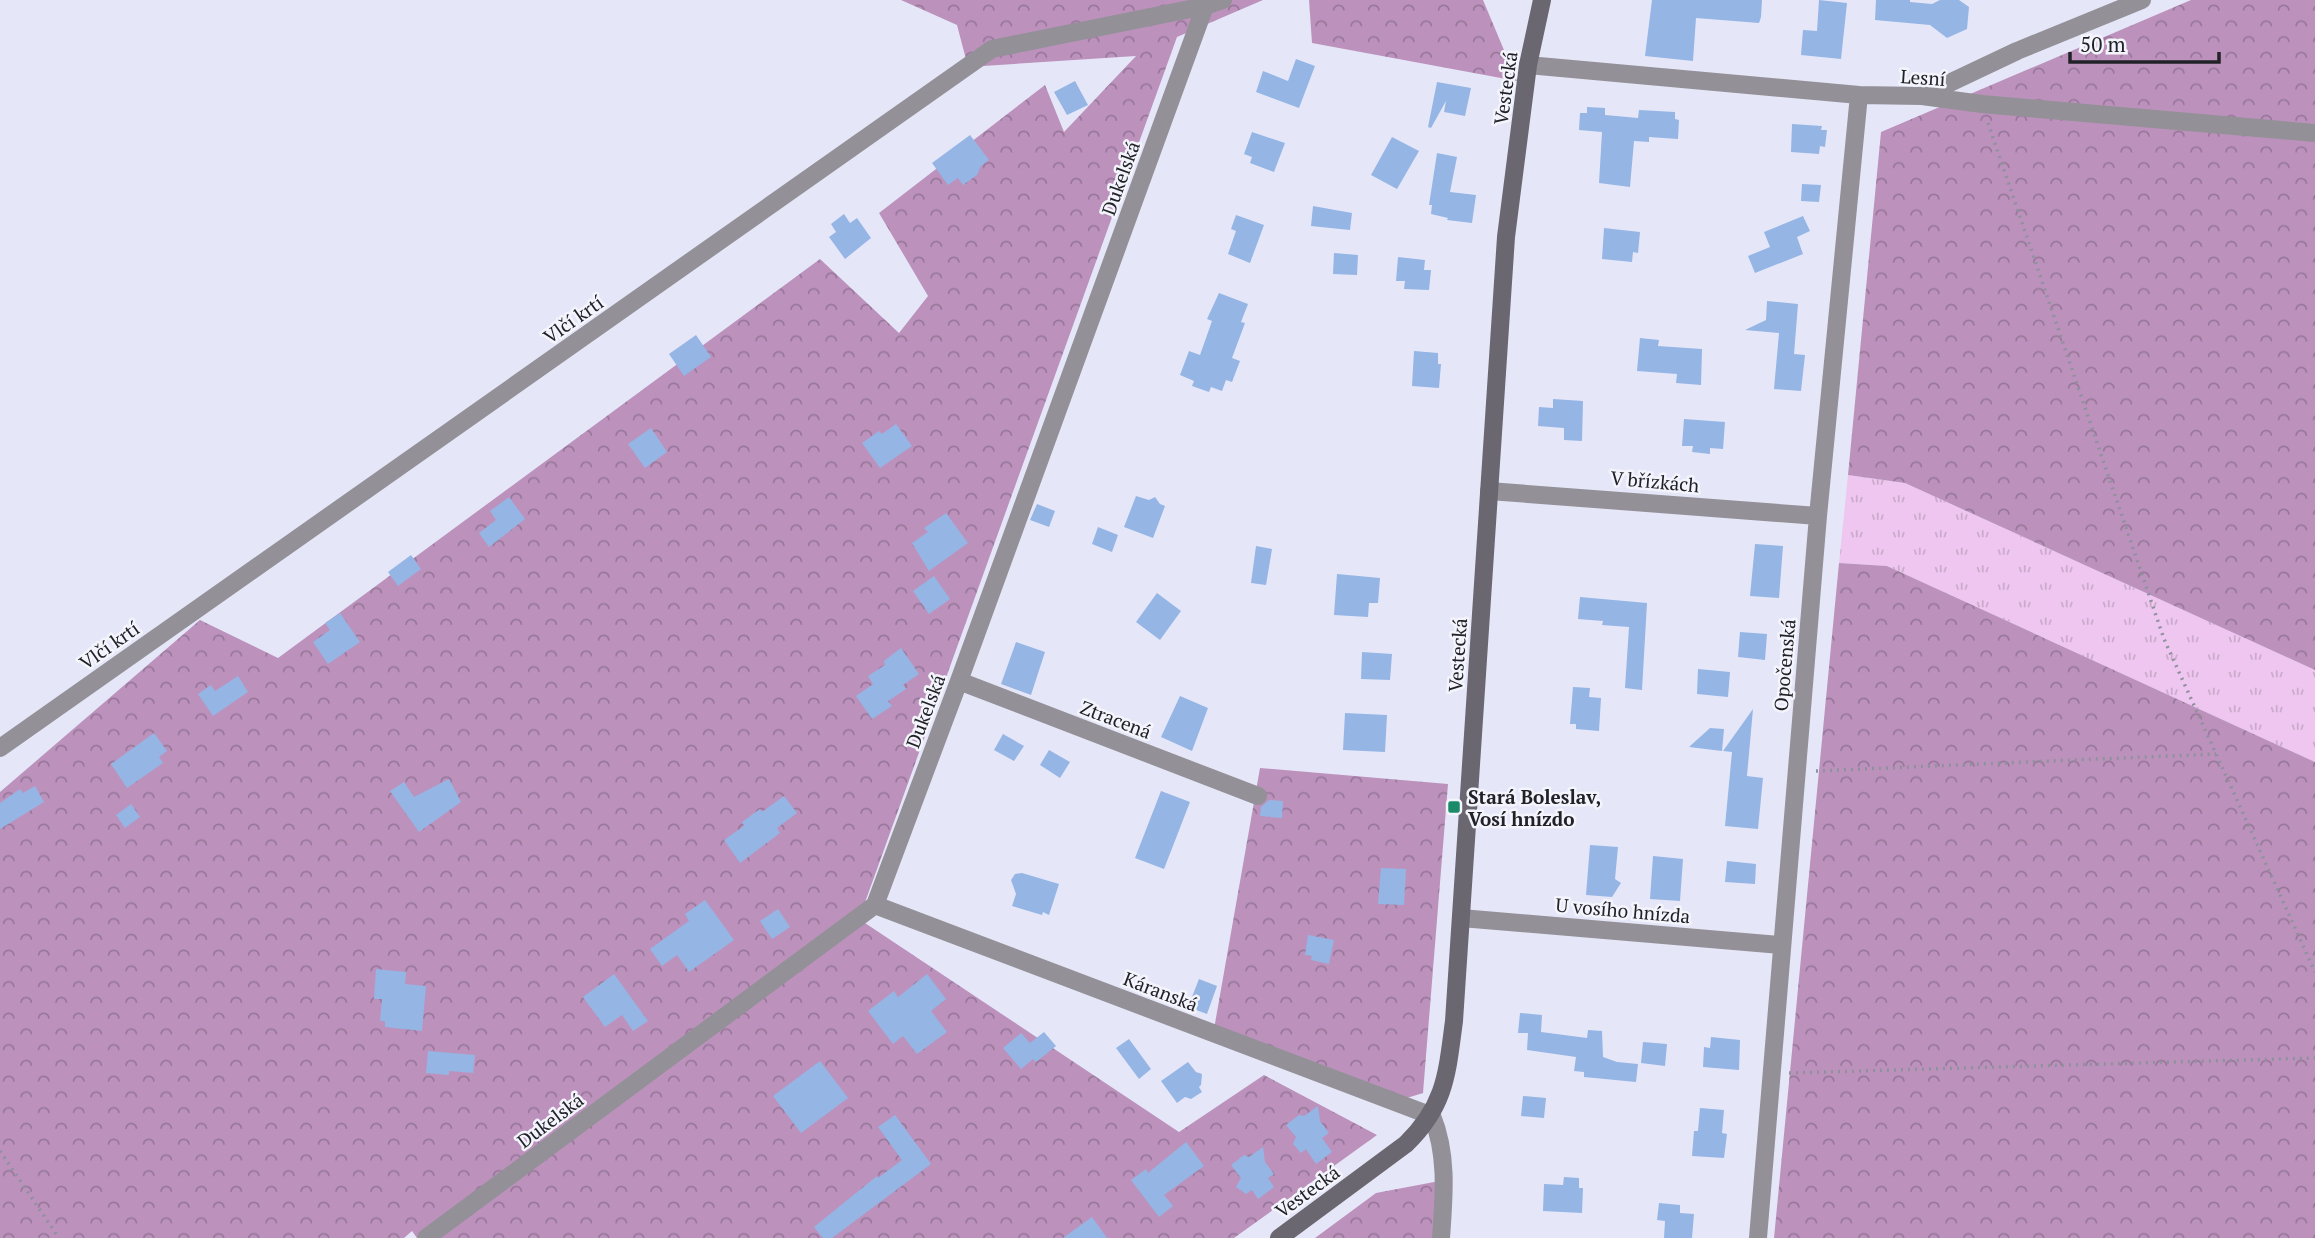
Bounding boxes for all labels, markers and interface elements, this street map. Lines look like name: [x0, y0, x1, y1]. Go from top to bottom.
scale bar: [2070, 21, 2219, 65]
text: 50 m: [2080, 30, 2126, 58]
street label: Vestecká: [1487, 49, 1523, 126]
street label: Lesní: [1900, 63, 1947, 91]
street label: Dukelská: [1095, 137, 1145, 218]
street label: Vlčí krtí: [538, 289, 608, 349]
street label: V břízkách: [1610, 465, 1700, 497]
street label: Vlčí krtí: [74, 615, 144, 675]
street label: Vestecká: [1442, 617, 1472, 693]
street label: Opočenská: [1768, 618, 1801, 712]
street label: Dukelská: [900, 670, 951, 751]
street label: Ztracená: [1077, 694, 1155, 744]
place label: Stará Boleslav, Vosí hnízdo: [1468, 784, 1601, 831]
marker: Stará Boleslav, Vosí hnízdo: [1446, 799, 1462, 815]
street label: U vosího hnízda: [1555, 892, 1692, 928]
street label: Káranská: [1120, 965, 1202, 1017]
street label: Dukelská: [512, 1087, 589, 1153]
street label: Vestecká: [1270, 1159, 1345, 1223]

